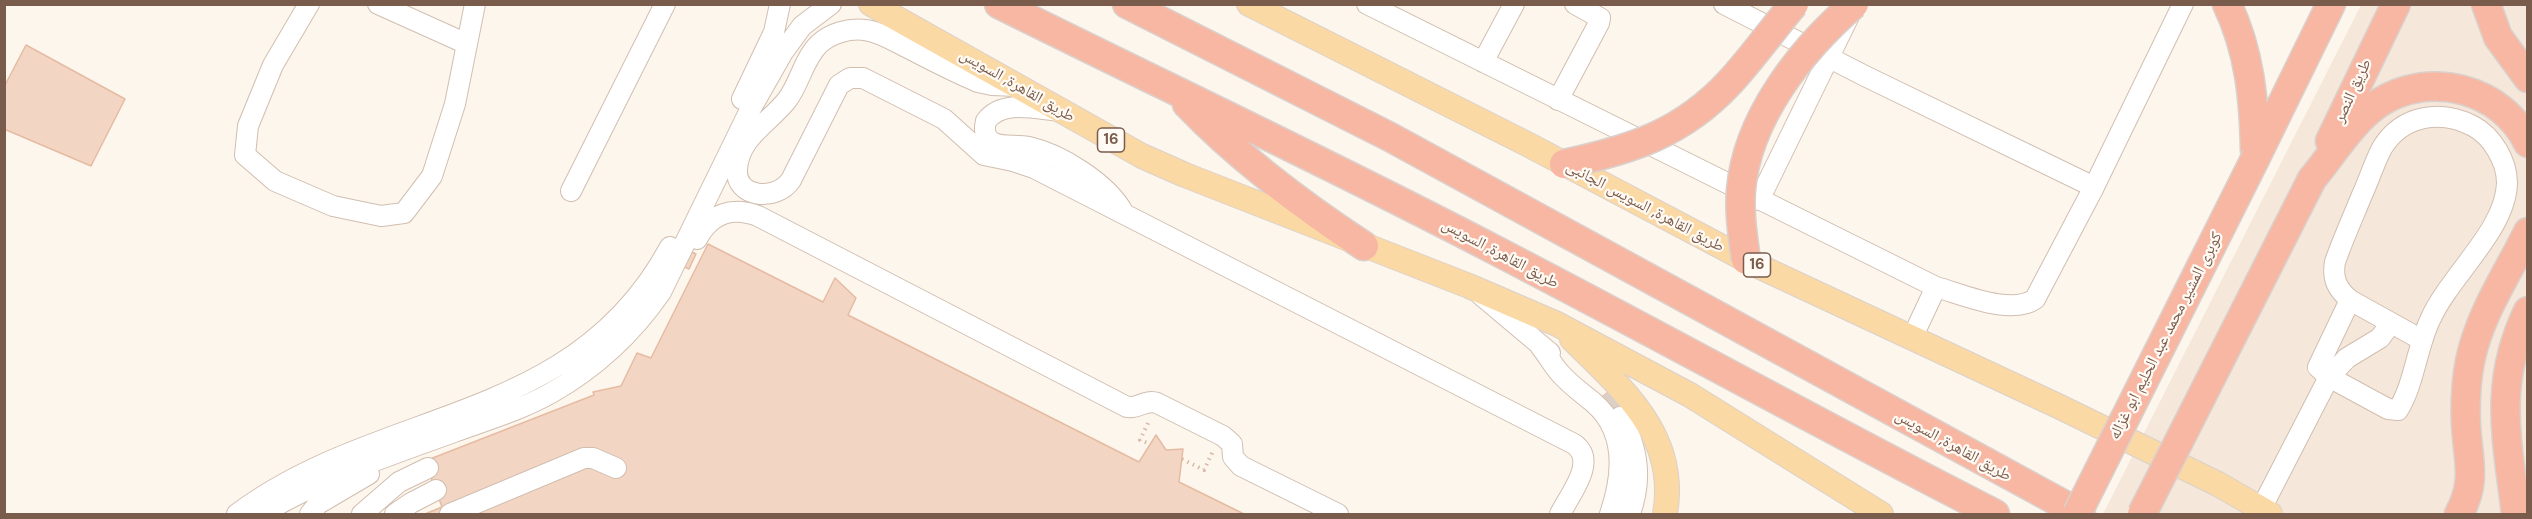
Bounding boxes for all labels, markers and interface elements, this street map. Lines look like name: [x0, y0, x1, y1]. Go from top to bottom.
street label: طريق القاهرة, السويس: [956, 45, 1078, 127]
street label: طريق النصر: [2330, 56, 2376, 126]
road number: 16: [1098, 128, 1124, 152]
street label: طريق القاهرة, السويس الجانبى: [1563, 157, 1727, 257]
street label: طريق القاهرة, السويس: [1438, 215, 1562, 293]
street label: كوبرى المشير محمد عبد الحليم ابو غزاله: [2105, 229, 2227, 443]
road number: 16: [1744, 253, 1770, 277]
street label: طريق القاهرة, السويس: [1892, 406, 2014, 486]

